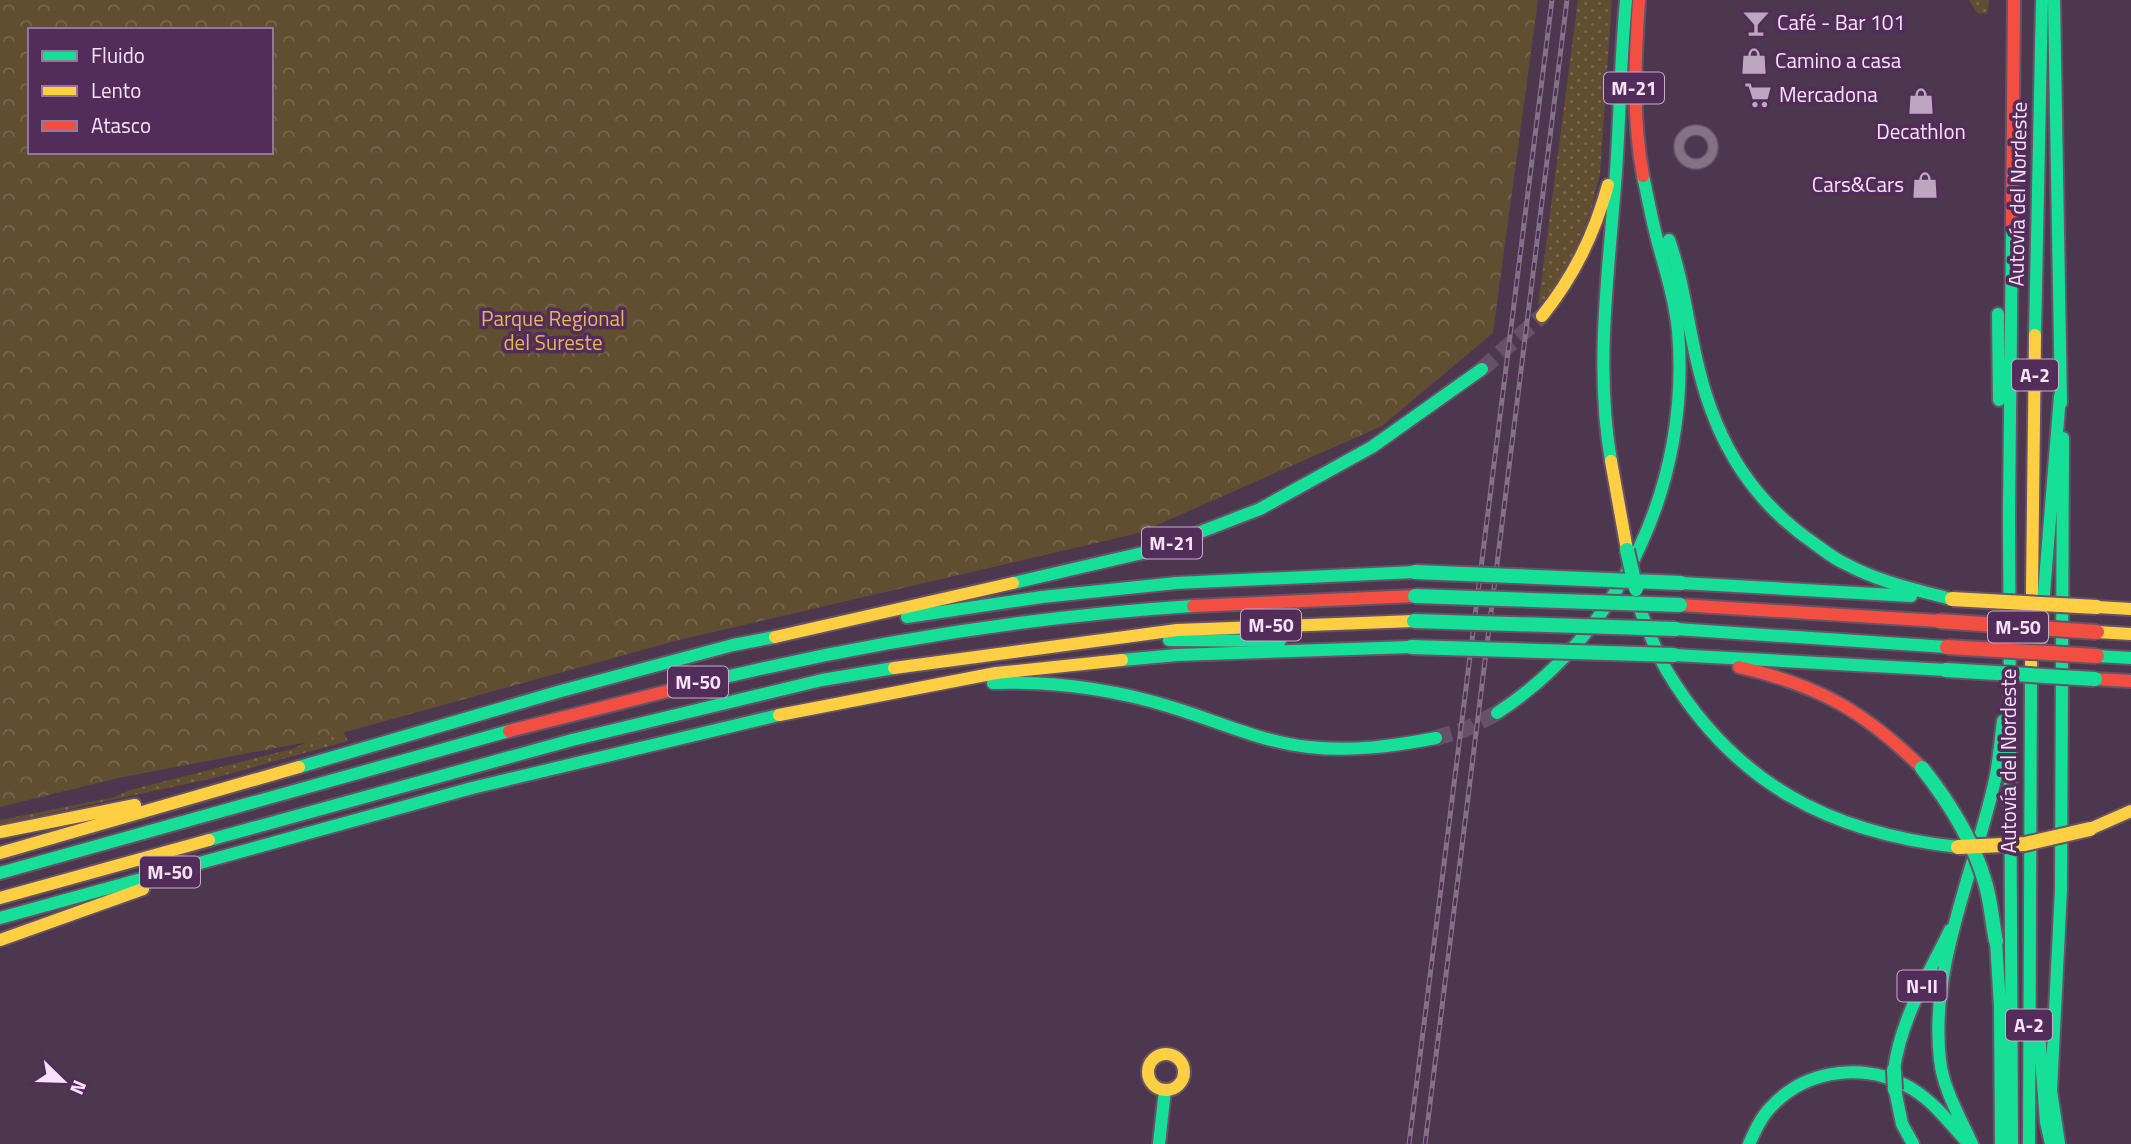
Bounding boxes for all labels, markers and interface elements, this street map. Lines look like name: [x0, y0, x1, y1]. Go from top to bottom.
place label: Café - Bar 101: [1777, 6, 1905, 38]
bar icon: Café - Bar 101: [1741, 8, 1771, 38]
legend: [28, 28, 273, 154]
text: Fluido: [91, 39, 145, 71]
place label: Camino a casa: [1775, 44, 1902, 76]
shop icon: Camino a casa: [1739, 46, 1769, 76]
road number: M-21: [1604, 72, 1664, 104]
text: Lento: [91, 74, 141, 106]
place label: Mercadona: [1779, 78, 1878, 110]
supermarket icon: Mercadona: [1743, 80, 1773, 110]
shop icon: Decathlon: [1906, 86, 1936, 116]
street label: Autovía del Nordeste: [1999, 101, 2035, 287]
text: Atasco: [91, 109, 151, 141]
place label: Decathlon: [1876, 115, 1966, 147]
place label: Cars&Cars: [1812, 168, 1904, 200]
shop icon: Cars&Cars: [1910, 170, 1940, 200]
park label: Parque Regional del Sureste: [481, 302, 625, 358]
road number: A-2: [2012, 360, 2058, 390]
road number: M-21: [1142, 528, 1202, 558]
road number: M-50: [1241, 610, 1301, 640]
road number: M-50: [1988, 612, 2048, 642]
road number: M-50: [668, 666, 728, 698]
street label: Autovía del Nordeste: [1992, 669, 2024, 853]
road number: M-50: [140, 856, 200, 888]
road number: N-II: [1898, 970, 1946, 1002]
road number: A-2: [2006, 1009, 2052, 1040]
north arrow: [28, 1046, 98, 1116]
text: N: [63, 1076, 95, 1100]

